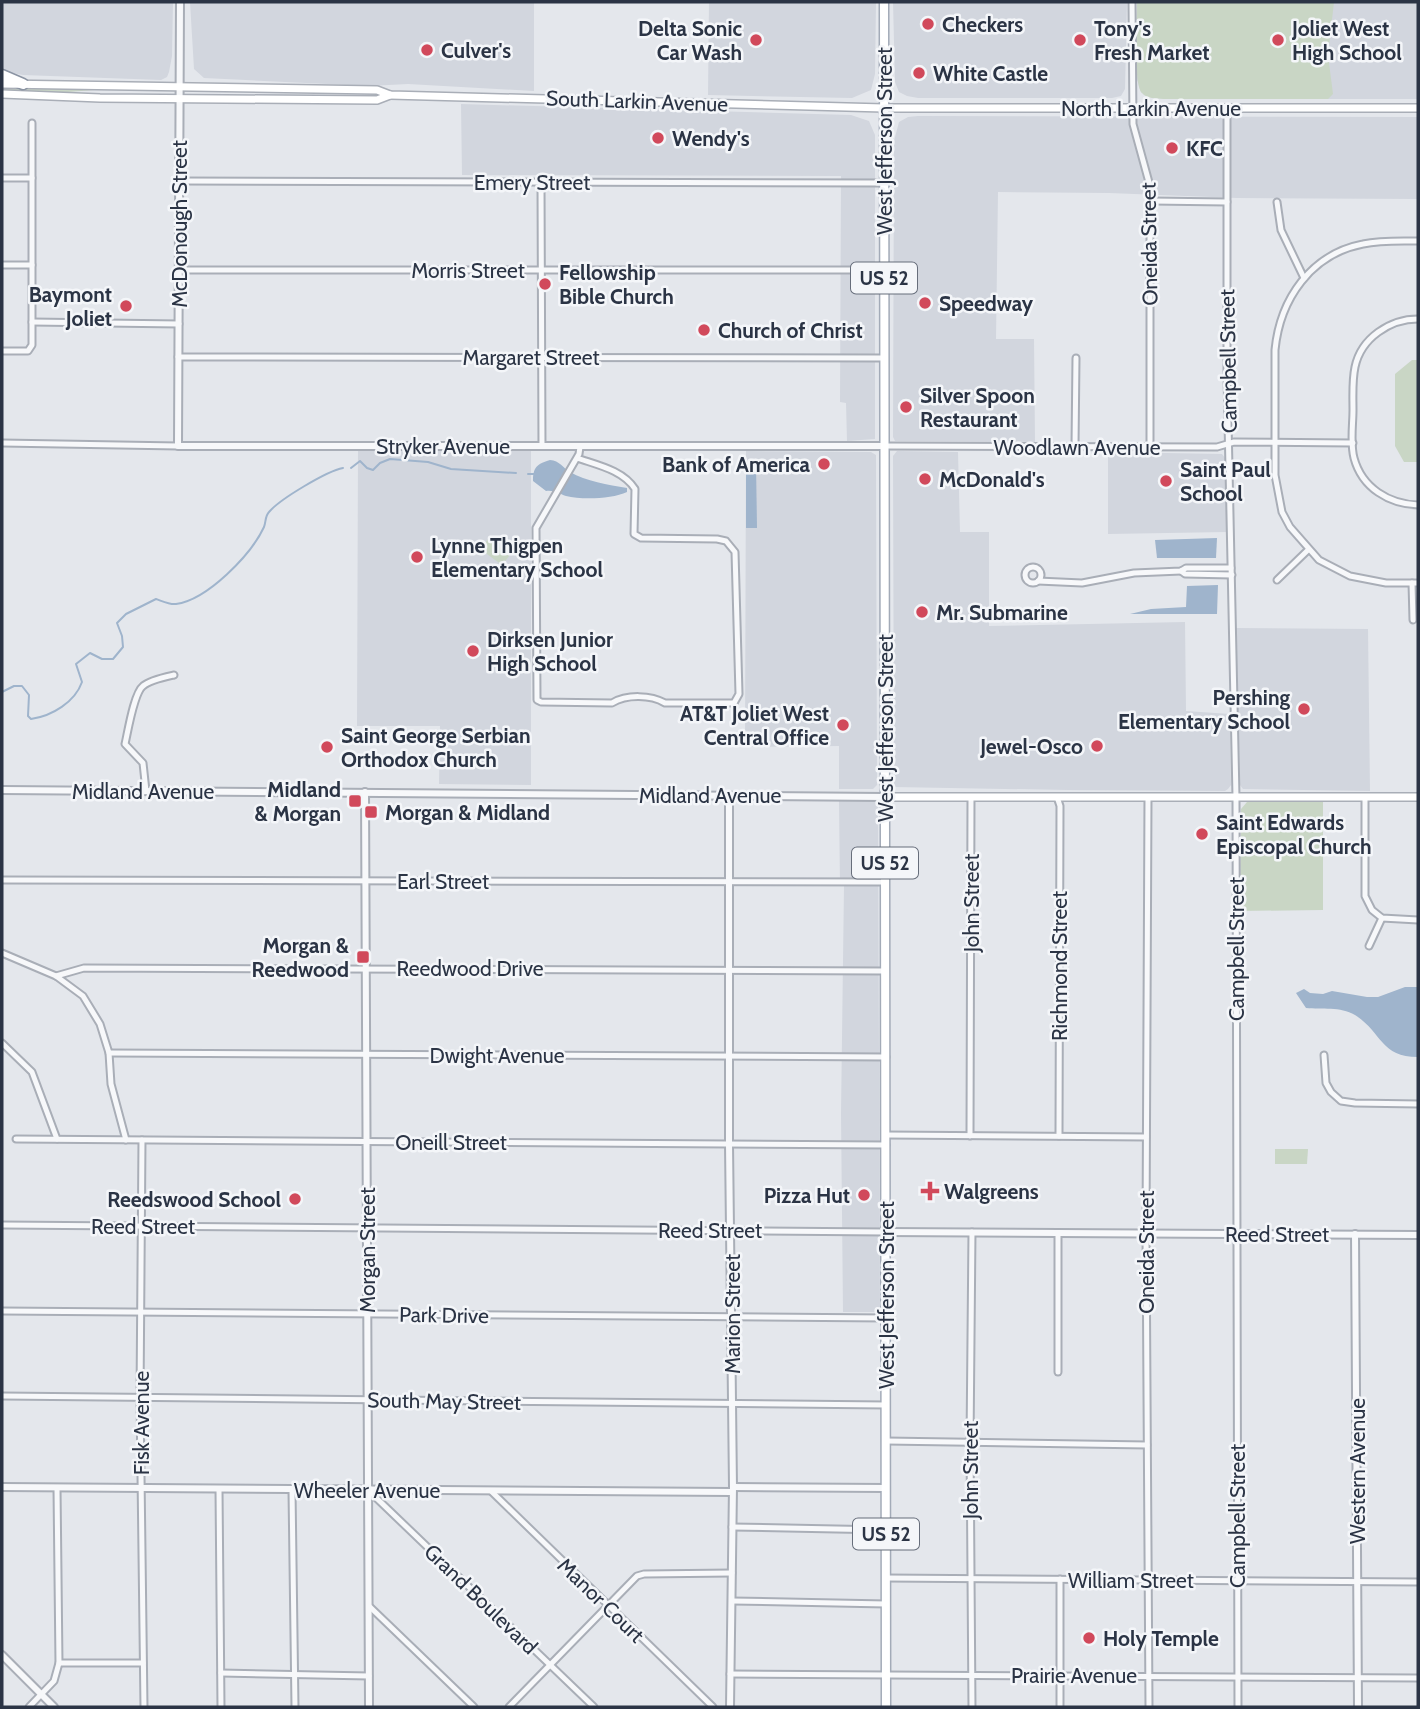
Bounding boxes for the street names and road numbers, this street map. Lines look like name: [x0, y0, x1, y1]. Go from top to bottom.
street label: West Jefferson Street: [872, 47, 897, 235]
street label: South Larkin Avenue: [546, 85, 729, 117]
street label: North Larkin Avenue: [1061, 96, 1241, 121]
street label: McDonough Street: [167, 140, 192, 308]
street label: Emery Street: [474, 170, 590, 195]
street label: Oneida Street: [1135, 182, 1163, 306]
street label: Morris Street: [411, 258, 525, 283]
road number: US 52: [851, 262, 917, 294]
street label: Campbell Street: [1214, 289, 1242, 433]
street label: Margaret Street: [463, 345, 599, 370]
street label: Stryker Avenue: [376, 434, 510, 459]
street label: Woodlawn Avenue: [994, 435, 1161, 460]
street label: West Jefferson Street: [873, 634, 898, 822]
street label: Midland Avenue: [72, 779, 215, 804]
street label: Midland Avenue: [639, 783, 782, 808]
road number: US 52: [852, 848, 918, 878]
street label: John Street: [959, 854, 984, 953]
street label: Earl Street: [397, 869, 489, 894]
street label: Campbell Street: [1224, 877, 1249, 1021]
street label: Richmond Street: [1047, 891, 1072, 1041]
street label: Reedwood Drive: [396, 956, 544, 981]
street label: Dwight Avenue: [429, 1043, 565, 1068]
street label: Oneill Street: [395, 1130, 507, 1155]
street label: Morgan Street: [355, 1187, 380, 1313]
street label: Oneida Street: [1134, 1190, 1159, 1314]
street label: West Jefferson Street: [874, 1201, 899, 1389]
street label: Reed Street: [91, 1214, 195, 1239]
street label: Reed Street: [658, 1218, 762, 1243]
street label: Reed Street: [1225, 1222, 1329, 1247]
street label: Marion Street: [720, 1254, 745, 1374]
street label: Park Drive: [399, 1302, 489, 1328]
street label: Fisk Avenue: [129, 1370, 154, 1475]
street label: South May Street: [367, 1387, 521, 1415]
street label: Western Avenue: [1345, 1398, 1370, 1544]
street label: John Street: [958, 1421, 983, 1520]
street label: Campbell Street: [1225, 1444, 1250, 1588]
street label: Wheeler Avenue: [294, 1478, 440, 1503]
road number: US 52: [853, 1518, 919, 1550]
street label: Grand Boulevard: [419, 1539, 543, 1659]
street label: Manor Court: [553, 1553, 649, 1647]
street label: William Street: [1068, 1568, 1194, 1593]
street label: Prairie Avenue: [1011, 1663, 1137, 1688]

